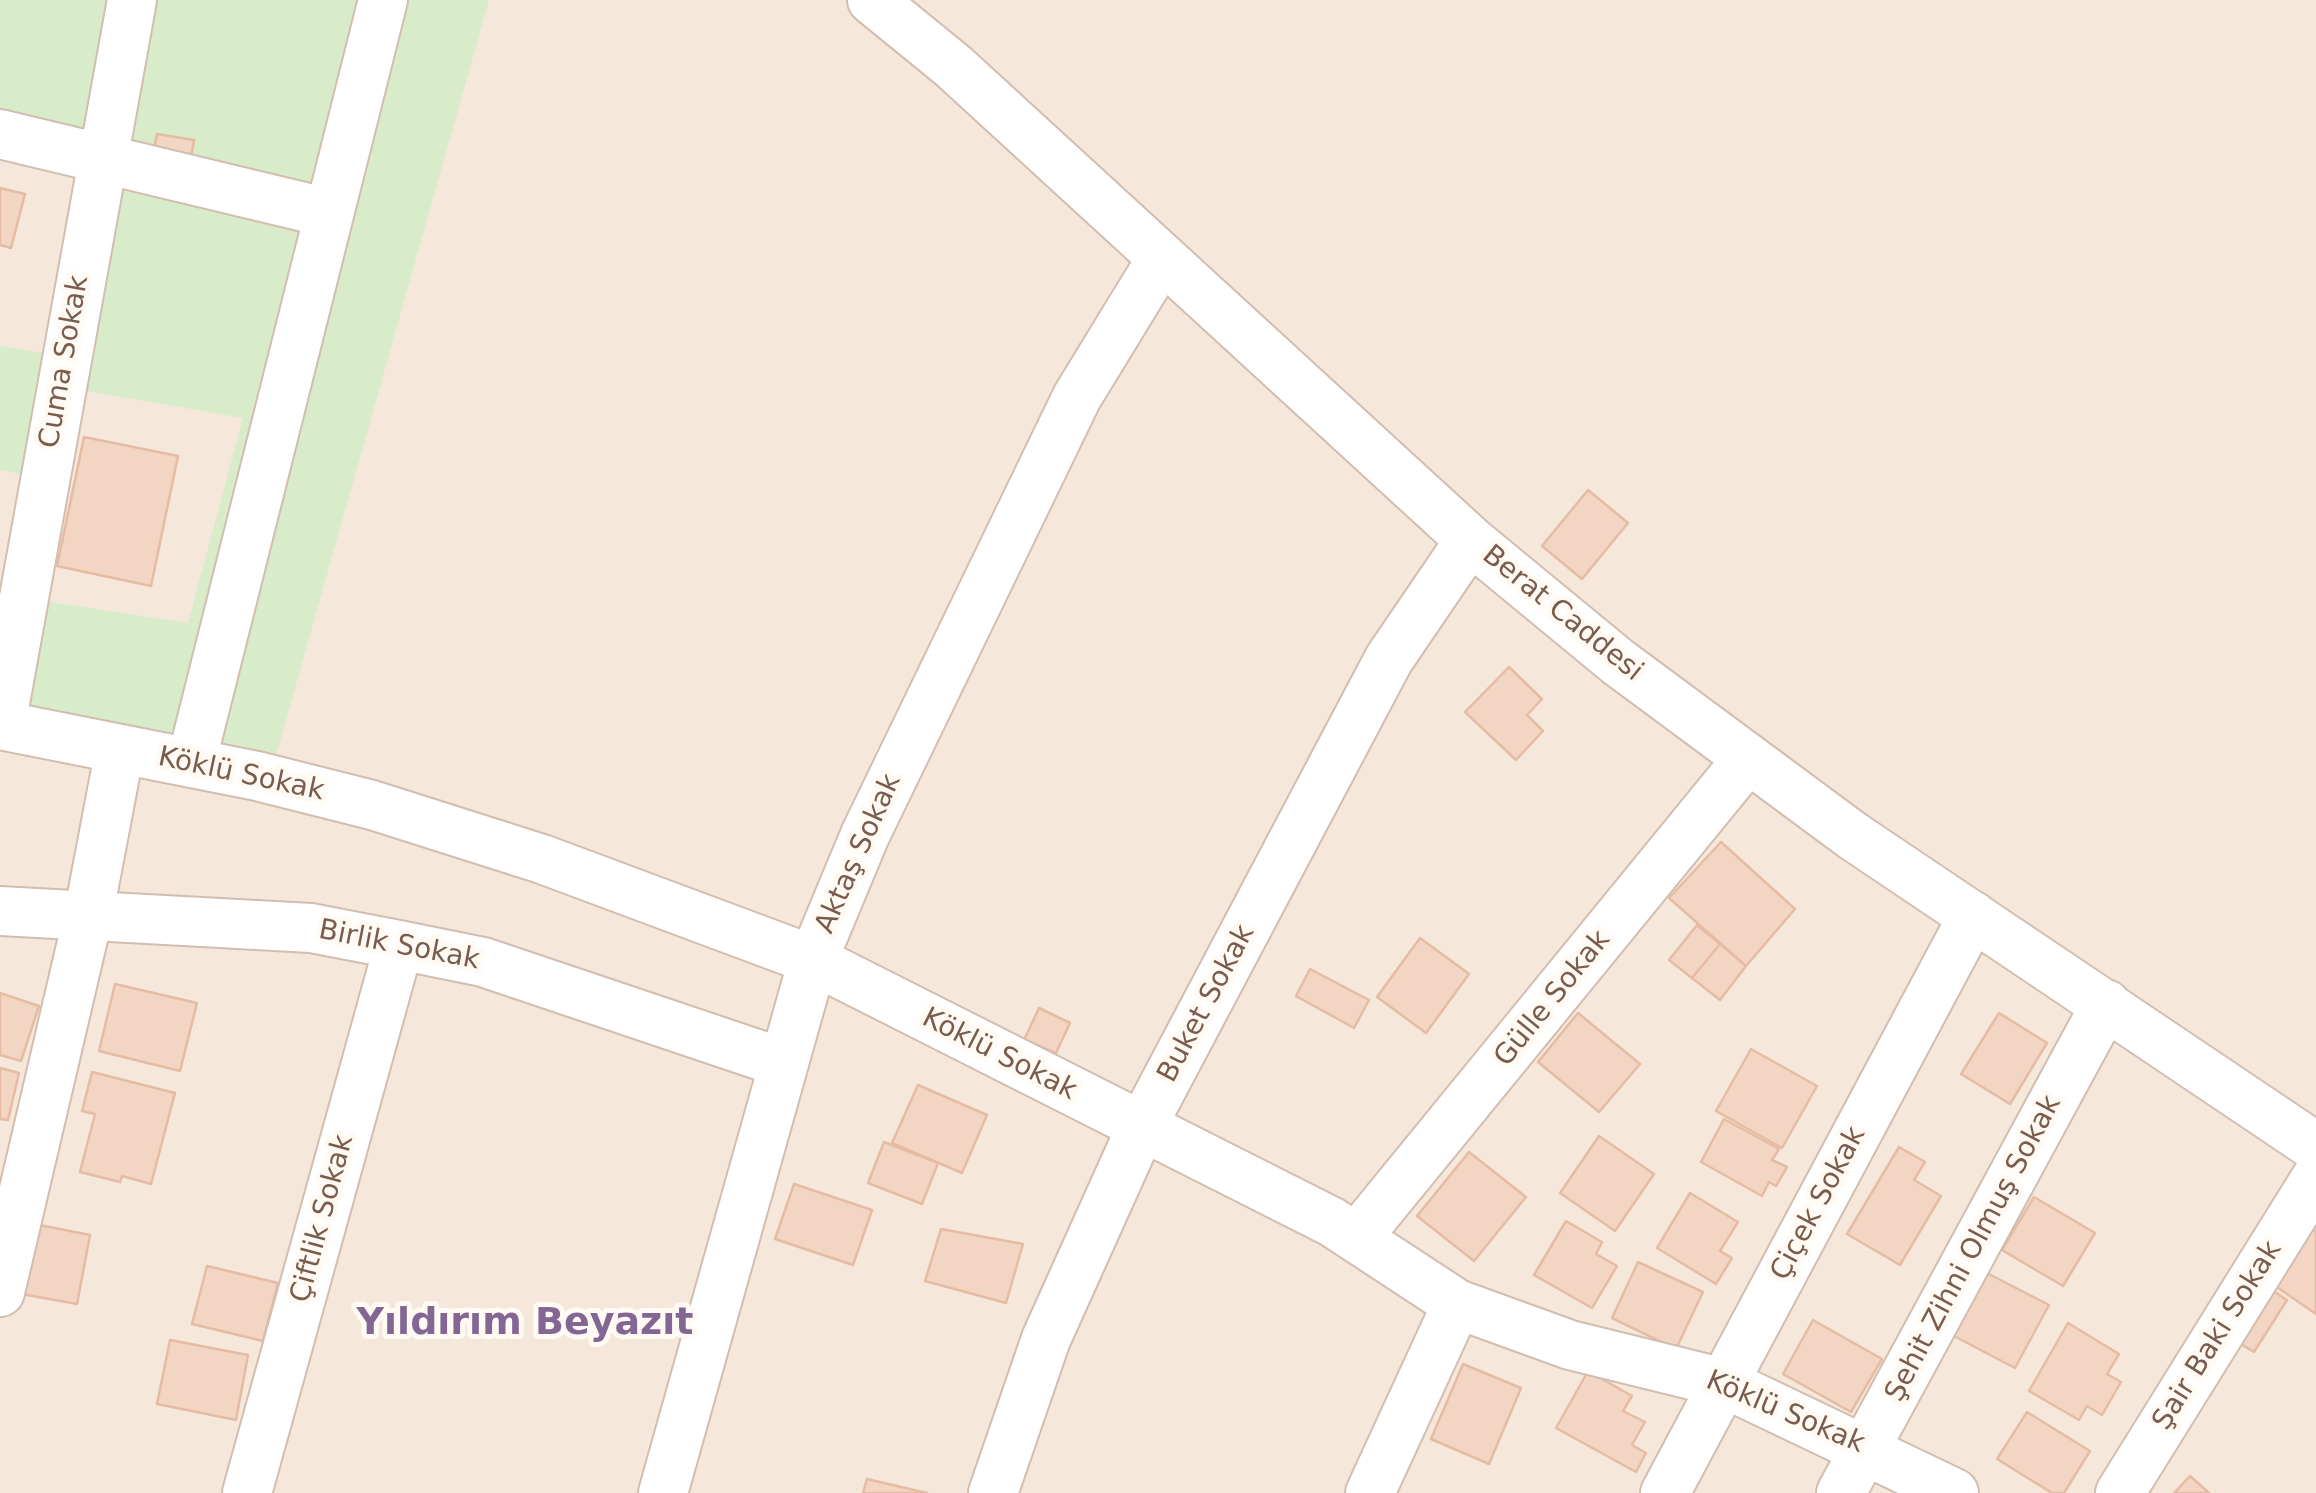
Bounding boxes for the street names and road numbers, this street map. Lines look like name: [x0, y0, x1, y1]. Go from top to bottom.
street label: Cuma Sokak: [33, 273, 97, 451]
street label: Berat Caddesi: [1475, 539, 1649, 689]
street label: Köklü Sokak: [155, 741, 327, 809]
street label: Aktaş Sokak: [809, 769, 909, 939]
street label: Birlik Sokak: [316, 914, 482, 978]
street label: Buket Sokak: [1151, 920, 1263, 1088]
street label: Gülle Sokak: [1488, 924, 1618, 1074]
street label: Köklü Sokak: [916, 1002, 1082, 1108]
street label: Şehit Zihni Olmuş Sokak: [1879, 1090, 2069, 1408]
street label: Çiçek Sokak: [1764, 1121, 1874, 1287]
street label: Çiftlik Sokak: [284, 1131, 362, 1307]
street label: Şair Baki Sokak: [2146, 1235, 2290, 1437]
street label: Köklü Sokak: [1701, 1365, 1869, 1461]

